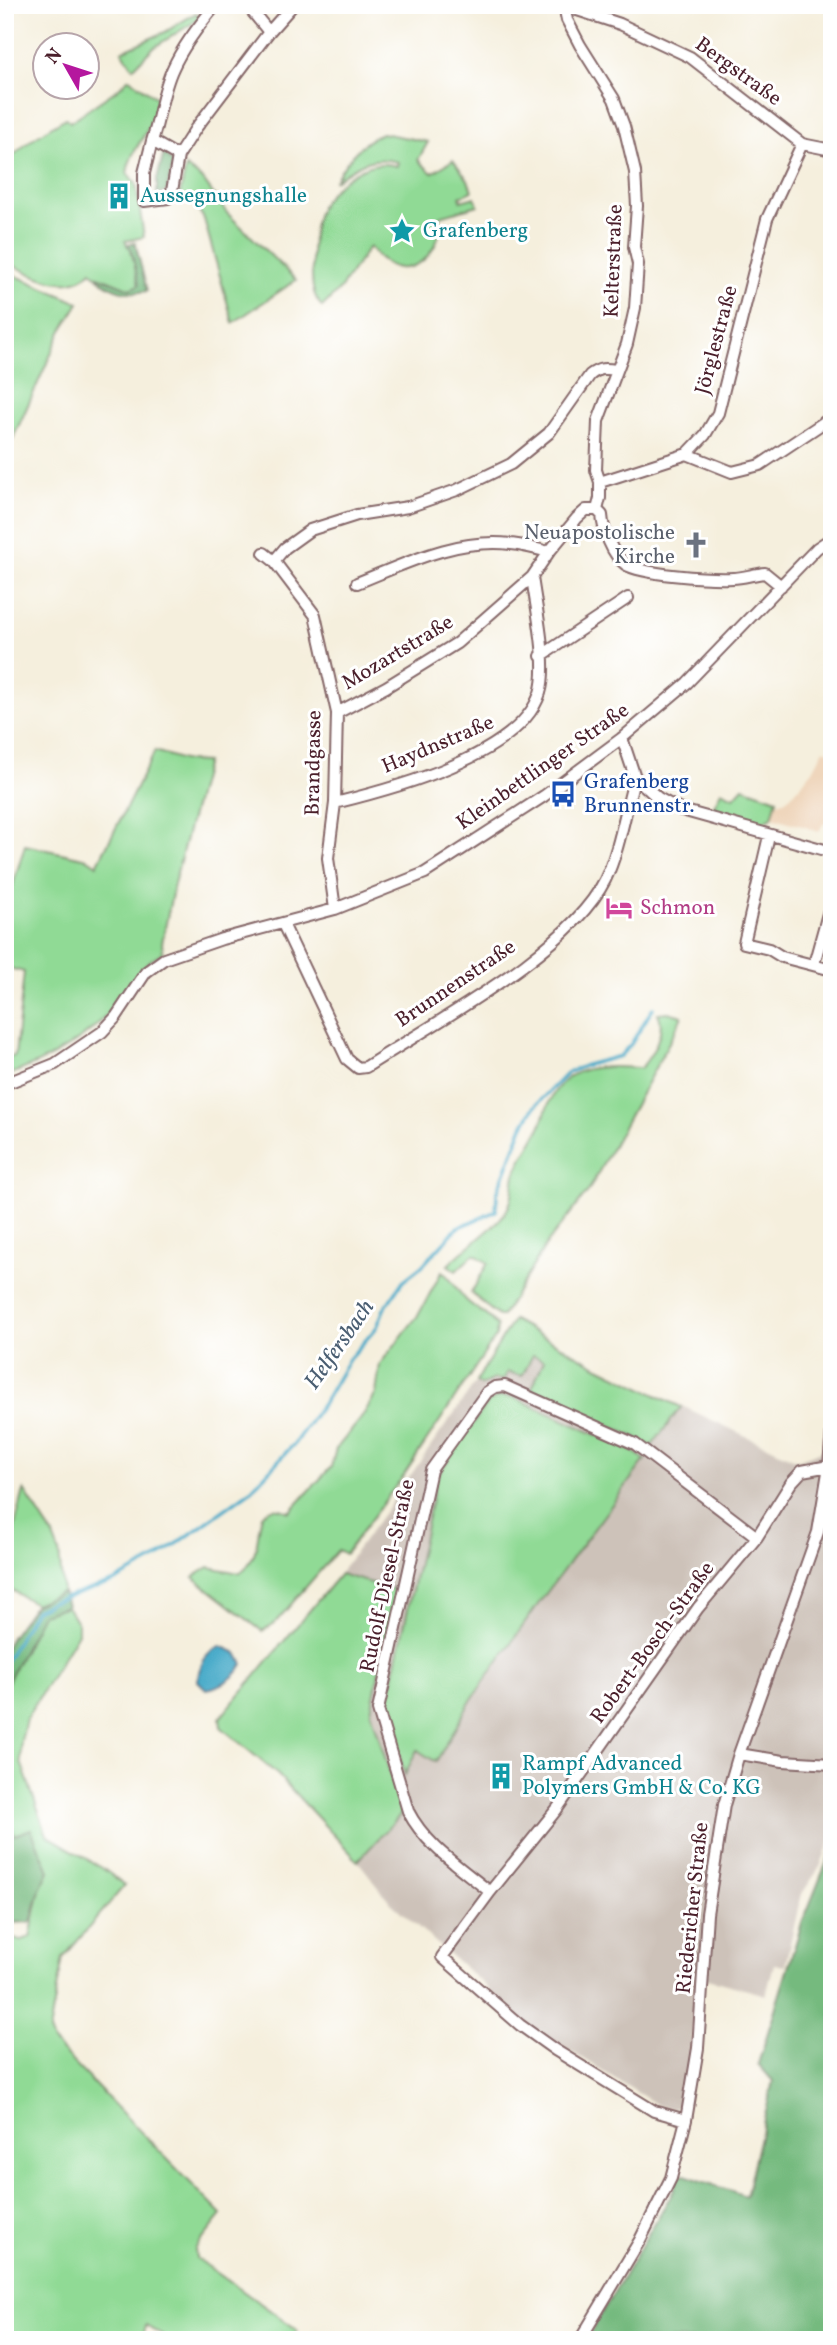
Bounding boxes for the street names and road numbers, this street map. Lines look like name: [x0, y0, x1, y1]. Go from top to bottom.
street label: Bergstraße: [689, 31, 787, 113]
street label: Kelterstraße: [598, 204, 630, 318]
street label: Jörglestraße: [689, 282, 746, 398]
street label: Mozartstraße: [337, 608, 459, 698]
street label: Kleinbettlinger Straße: [451, 696, 635, 838]
street label: Haydnstraße: [377, 708, 499, 782]
street label: Brandgasse: [299, 710, 329, 816]
street label: Brunnenstraße: [390, 933, 522, 1035]
street label: Rudolf-Diesel-Straße: [353, 1477, 423, 1675]
street label: Robert-Bosch-Straße: [584, 1556, 722, 1730]
street label: Riedericher Straße: [670, 1821, 716, 1995]

